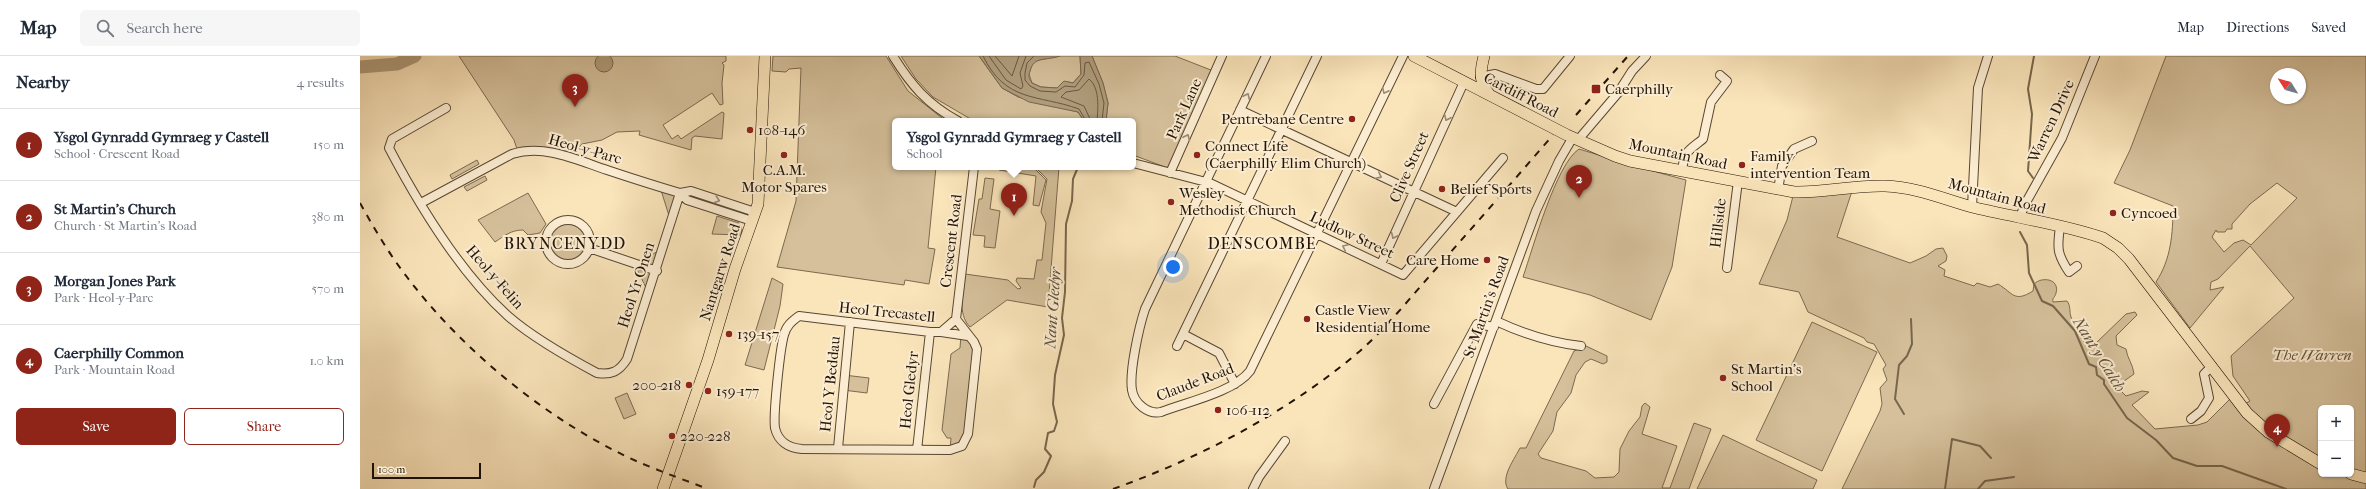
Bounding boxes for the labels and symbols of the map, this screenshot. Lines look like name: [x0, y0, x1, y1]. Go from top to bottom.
north arrow: [2270, 68, 2306, 104]
street label: Cardiff Road: [1481, 69, 1562, 122]
pin: 3: [562, 74, 588, 107]
street label: Park Lane: [1163, 75, 1206, 142]
street label: Warren Drive: [2024, 76, 2078, 166]
place label: Caerphilly: [1605, 80, 1674, 98]
marker: Caerphilly: [1590, 83, 1602, 95]
one-way arrow: [1382, 87, 1390, 94]
one-way arrow: [1242, 93, 1250, 101]
place label: Pentrebane Centre: [1221, 110, 1345, 128]
one-way arrow: [1444, 113, 1452, 121]
marker: Pentrebane Centre: [1347, 114, 1357, 124]
place label: 108-146: [758, 121, 806, 139]
marker: 108-146: [745, 125, 755, 135]
street label: Clive Street: [1385, 128, 1433, 205]
street label: Heol-y-Parc: [546, 130, 624, 168]
one-way arrow: [1182, 134, 1190, 142]
street label: Mountain Road: [1627, 135, 1730, 173]
place label: Connect Life (Caerphilly Elim Church): [1205, 137, 1366, 172]
place label: Family intervention Team: [1750, 147, 1871, 182]
marker: C.A.M. Motor Spares: [779, 150, 789, 160]
marker: Connect Life (Caerphilly Elim Church): [1192, 150, 1202, 160]
marker: Family intervention Team: [1737, 160, 1747, 170]
place label: C.A.M. Motor Spares: [741, 161, 827, 196]
pin: 2: [1566, 165, 1592, 198]
one-way arrow: [1375, 171, 1383, 179]
street label: Mountain Road: [1946, 174, 2048, 218]
place label: Belief Sports: [1450, 180, 1532, 198]
pin: 1: [1001, 183, 1027, 216]
place label: Wesley Methodist Church: [1178, 184, 1297, 219]
marker: Belief Sports: [1437, 184, 1447, 194]
street label: Crescent Road: [936, 192, 966, 289]
one-way arrow: [714, 195, 721, 204]
street label: Hillside: [1706, 196, 1730, 249]
marker: Wesley Methodist Church: [1166, 197, 1176, 207]
place label: Cyncoed: [2121, 204, 2178, 222]
street label: Ludlow Street: [1307, 208, 1398, 263]
marker: Cyncoed: [2108, 208, 2118, 218]
street label: Nantgarw Road: [696, 220, 744, 323]
one-way arrow: [1390, 232, 1398, 239]
district label: BRYNCENYDD: [504, 234, 626, 253]
district label: DENSCOMBE: [1207, 234, 1317, 253]
street label: Heol Yr Onen: [614, 239, 658, 330]
street label: Heol-y-Felin: [462, 241, 528, 313]
one-way arrow: [1342, 244, 1350, 252]
place label: Care Home: [1406, 251, 1480, 269]
street label: St Martin's Road: [1459, 253, 1513, 360]
marker: Care Home: [1482, 255, 1492, 265]
your location: [1163, 257, 1183, 277]
water label: Nant Gledyr: [1040, 265, 1065, 350]
street label: Heol Trecastell: [838, 298, 936, 326]
place label: Castle View Residential Home: [1315, 301, 1431, 336]
water label: Nant y Calch: [2069, 312, 2130, 395]
marker: Castle View Residential Home: [1302, 314, 1312, 324]
place label: 139-157: [737, 325, 779, 343]
marker: 139-157: [724, 329, 734, 339]
street label: Heol Y Beddau: [816, 335, 844, 433]
park label: The Warren: [2272, 346, 2352, 364]
street label: Heol Gledyr: [896, 349, 922, 430]
street label: Claude Road: [1154, 359, 1237, 405]
place label: St Martin's School: [1731, 360, 1802, 395]
marker: St Martin's School: [1718, 373, 1728, 383]
place label: 200-218: [632, 376, 681, 394]
marker: 200-218: [684, 380, 694, 390]
place label: 159-177: [716, 382, 759, 400]
marker: 159-177: [703, 386, 713, 396]
place label: 106-112: [1226, 401, 1270, 419]
marker: 106-112: [1213, 405, 1223, 415]
pin: 4: [2264, 414, 2290, 447]
place label: 220-228: [680, 427, 731, 445]
marker: 220-228: [667, 431, 677, 441]
scale bar: [372, 461, 481, 480]

